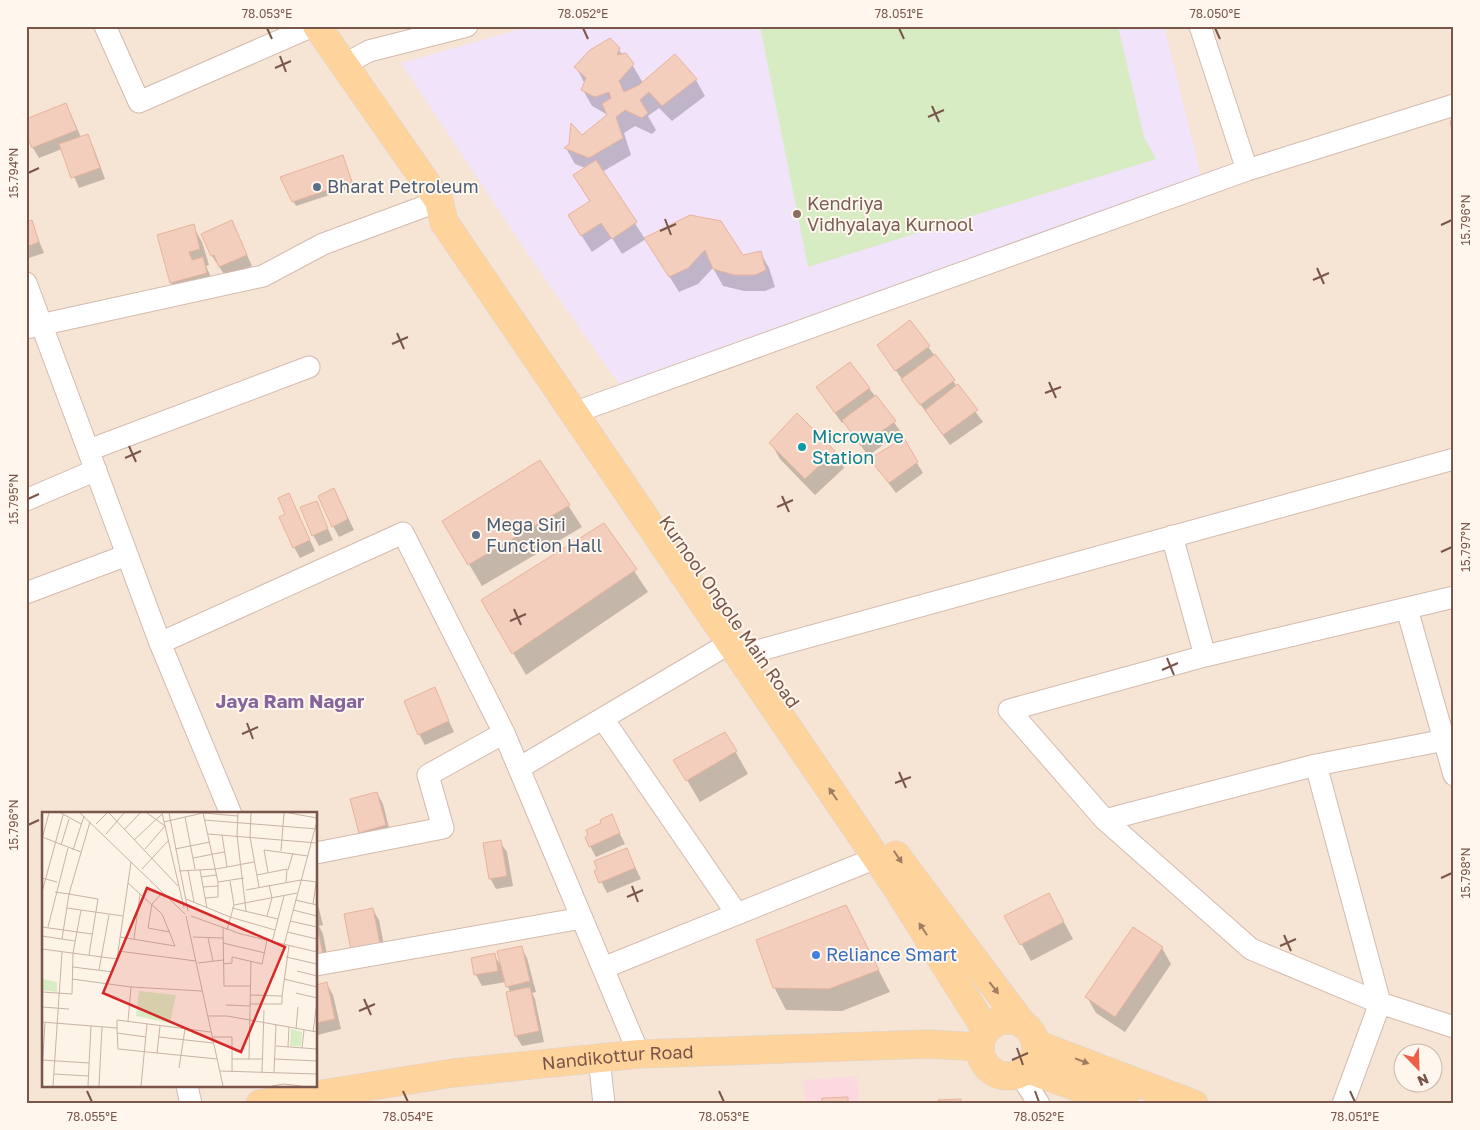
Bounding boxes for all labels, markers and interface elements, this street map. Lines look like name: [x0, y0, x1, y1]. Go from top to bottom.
text: 78.053°E: [242, 6, 292, 21]
text: 78.052°E: [558, 6, 608, 21]
text: 78.051°E: [875, 6, 923, 21]
text: 78.050°E: [1189, 6, 1241, 21]
text: 15.794°N: [6, 148, 21, 198]
place label: Bharat Petroleum: [327, 175, 479, 197]
marker: Bharat Petroleum: [311, 181, 323, 193]
place label: Kendriya Vidhyalaya Kurnool: [807, 192, 974, 235]
text: 15.796°N: [1458, 194, 1473, 246]
marker: Kendriya Vidhyalaya Kurnool: [791, 208, 803, 220]
place label: Microwave Station: [812, 425, 904, 468]
marker: Microwave Station: [796, 441, 808, 453]
text: 15.795°N: [6, 474, 21, 524]
street label: Kurnool Ongole Main Road: [655, 511, 805, 712]
place label: Mega Siri Function Hall: [486, 513, 602, 556]
text: 15.797°N: [1458, 522, 1473, 572]
marker: Mega Siri Function Hall: [470, 529, 482, 541]
district label: Jaya Ram Nagar: [216, 689, 365, 712]
one-way arrow: [828, 787, 838, 801]
text: 15.796°N: [6, 799, 21, 851]
inset map: [42, 812, 318, 1088]
text: 15.798°N: [1458, 847, 1473, 899]
one-way arrow: [893, 850, 903, 864]
one-way arrow: [919, 922, 928, 936]
place label: Reliance Smart: [826, 943, 957, 965]
marker: Reliance Smart: [810, 949, 822, 961]
one-way arrow: [989, 981, 999, 995]
street label: Nandikottur Road: [541, 1040, 694, 1074]
north arrow: [1392, 1042, 1442, 1092]
one-way arrow: [1075, 1058, 1089, 1066]
text: N: [1415, 1071, 1431, 1090]
text: 78.055°E: [67, 1109, 117, 1124]
text: 78.054°E: [383, 1109, 433, 1124]
text: 78.053°E: [699, 1109, 749, 1124]
text: 78.052°E: [1014, 1109, 1064, 1124]
text: 78.051°E: [1331, 1109, 1379, 1124]

